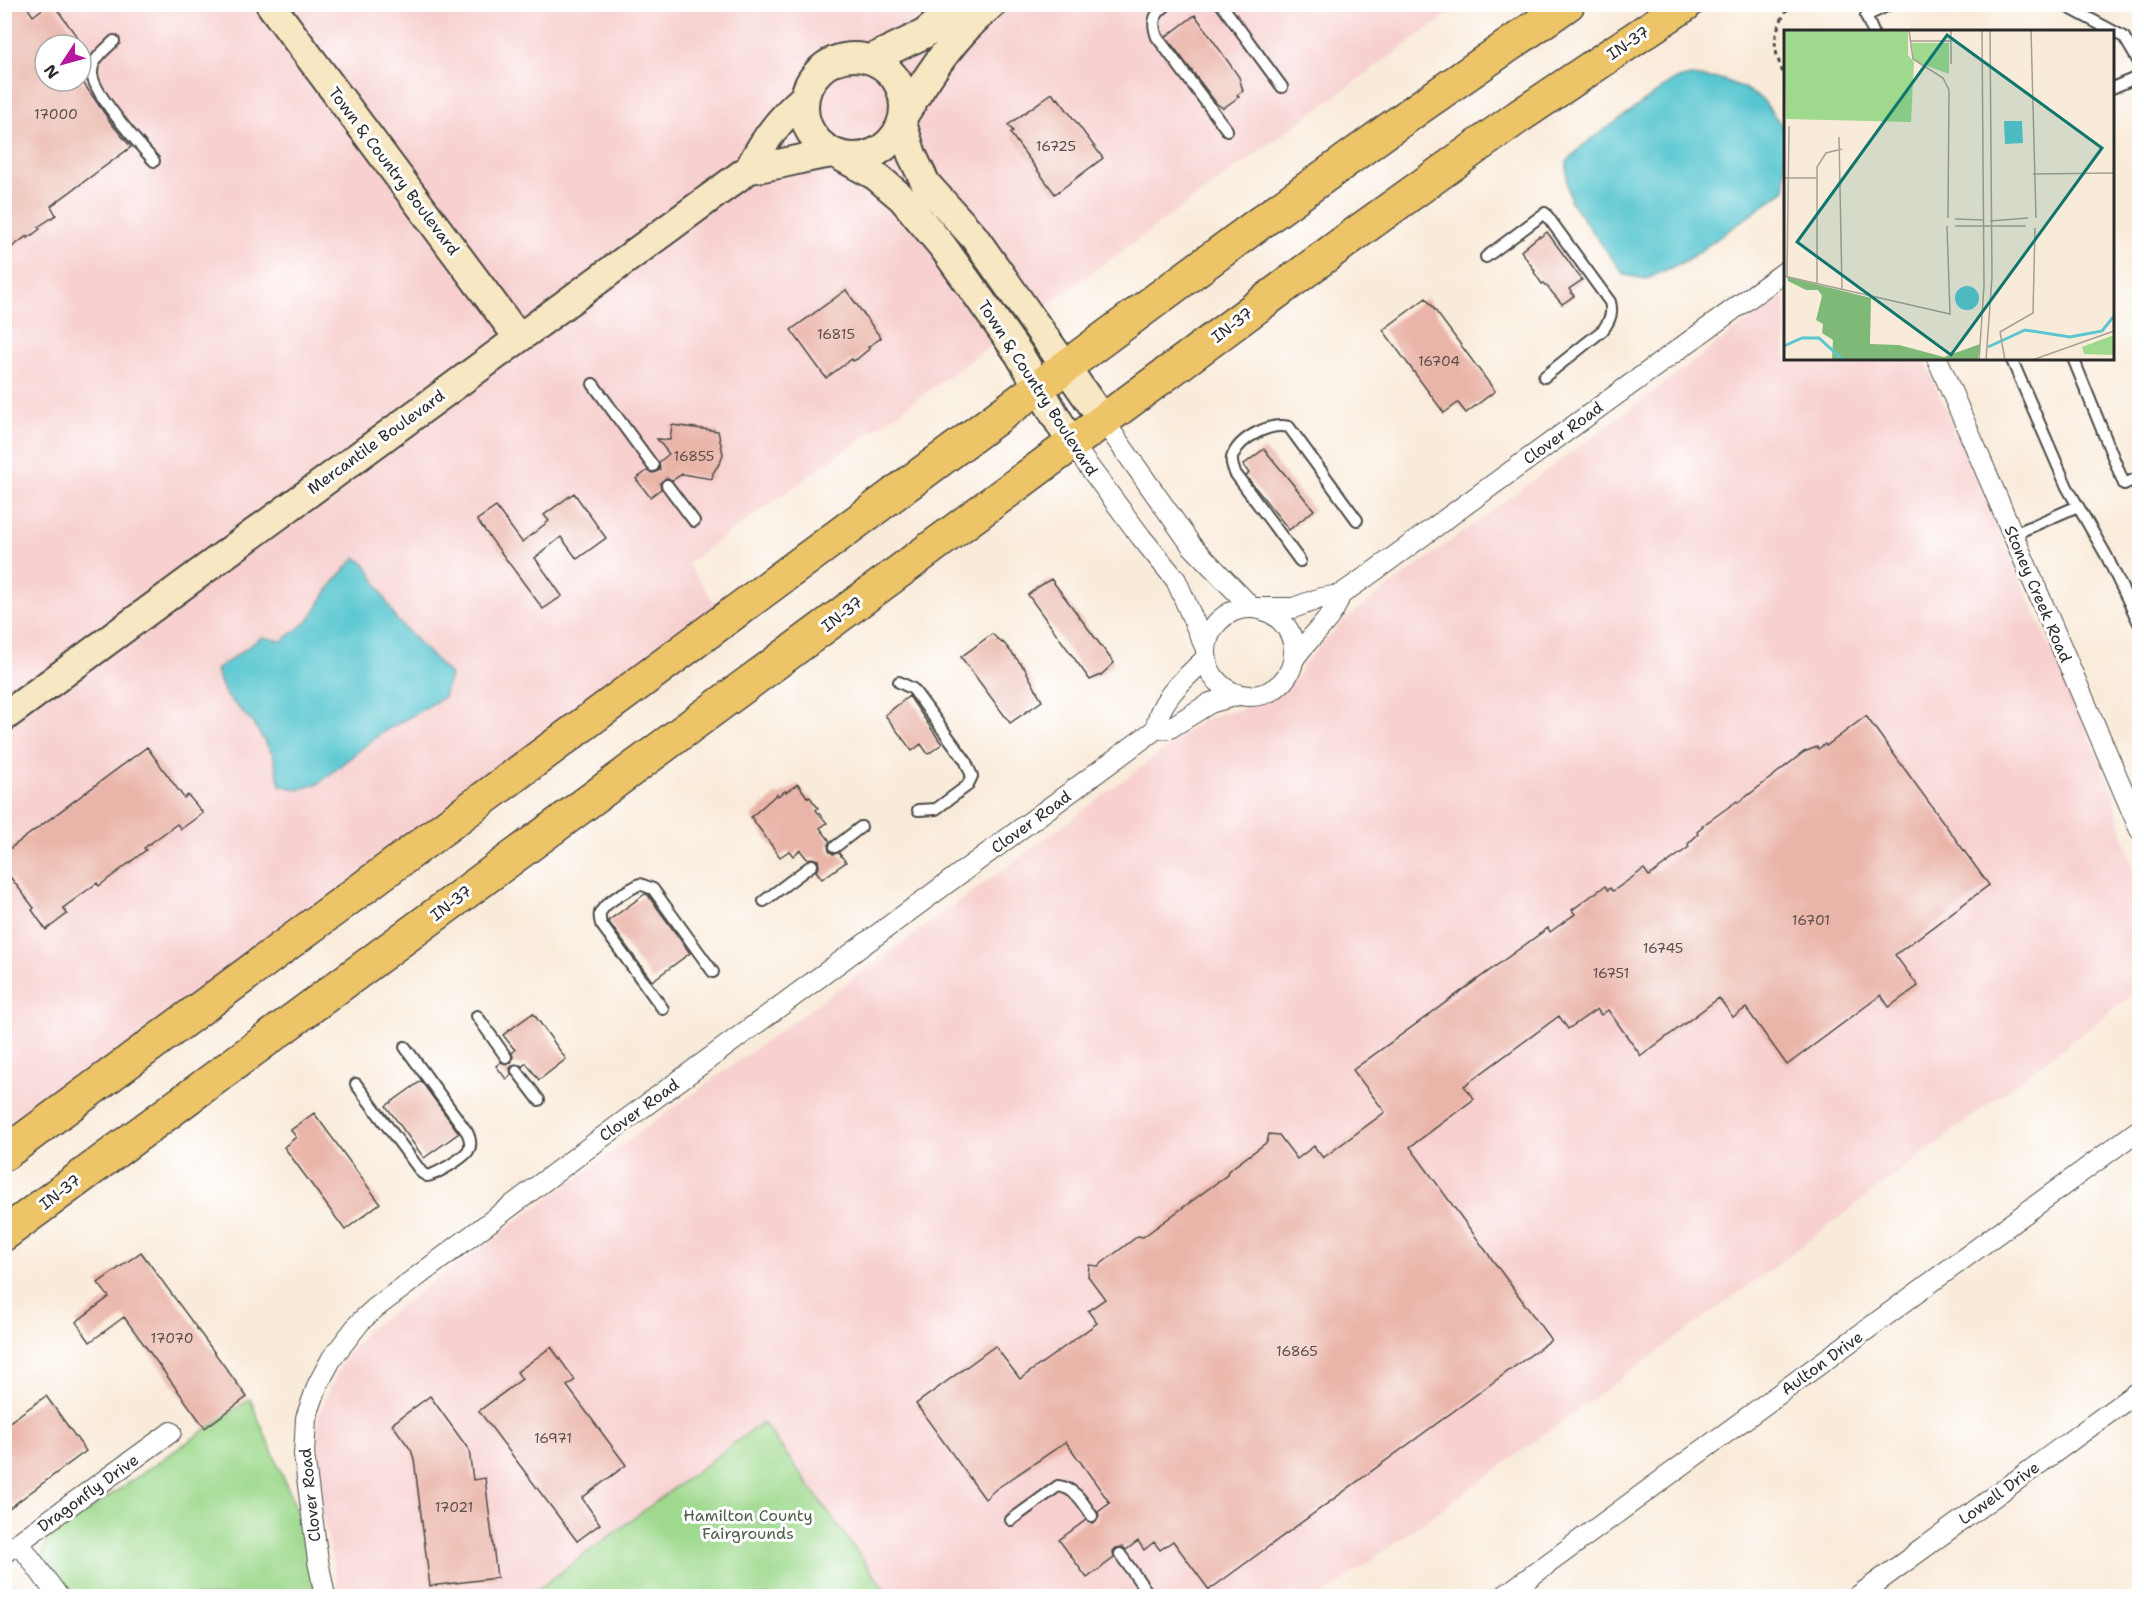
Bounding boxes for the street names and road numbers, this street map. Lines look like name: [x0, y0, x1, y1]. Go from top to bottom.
street label: IN-37: [1603, 21, 1653, 65]
street label: Town & Country Boulevard: [324, 83, 464, 259]
street label: Town & Country Boulevard: [973, 296, 1103, 480]
street label: IN-37: [1207, 303, 1257, 347]
street label: Mercantile Boulevard: [303, 385, 449, 499]
street label: Clover Road: [1519, 397, 1607, 469]
street label: Stoney Creek Road: [2000, 522, 2076, 666]
street label: IN-37: [817, 592, 867, 636]
street label: Clover Road: [987, 786, 1075, 858]
street label: IN-37: [426, 881, 476, 925]
street label: Clover Road: [595, 1074, 683, 1146]
street label: IN-37: [35, 1170, 85, 1214]
street label: Aulton Drive: [1777, 1326, 1867, 1400]
street label: Clover Road: [295, 1447, 325, 1543]
street label: Dragonfly Drive: [33, 1449, 143, 1537]
street label: Lowell Drive: [1954, 1457, 2044, 1529]

